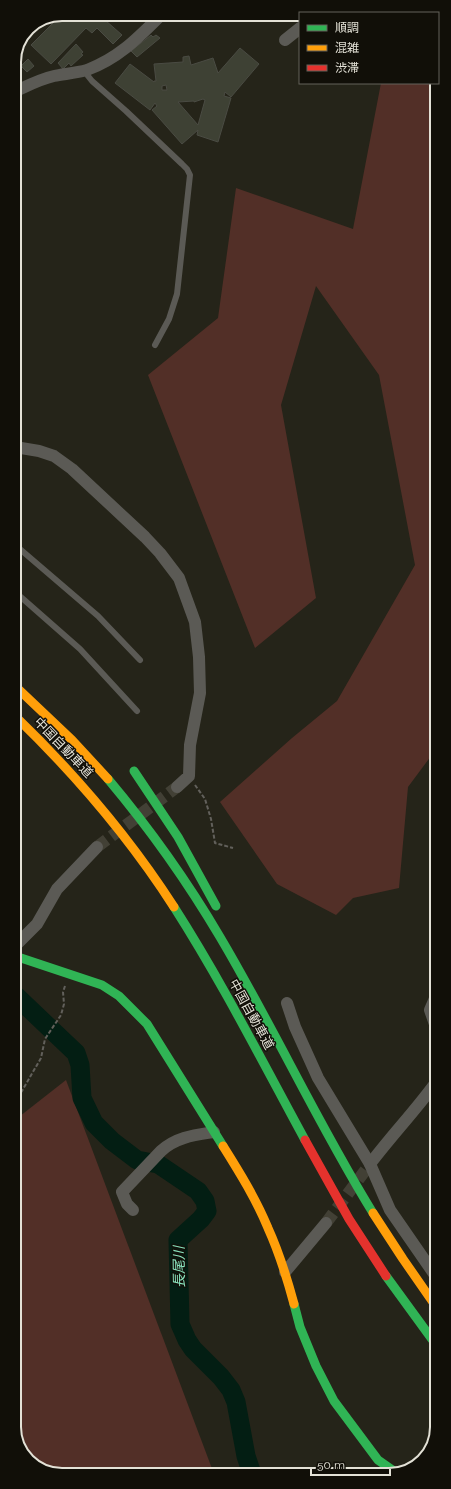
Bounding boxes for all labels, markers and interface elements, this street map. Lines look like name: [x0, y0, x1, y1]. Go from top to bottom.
legend: [299, 12, 439, 84]
text: 順調: [335, 21, 359, 35]
text: 混雑: [335, 41, 359, 55]
text: 渋滞: [335, 61, 359, 75]
street label: 中国自動車道: [31, 714, 96, 781]
street label: 中国自動車道: [226, 976, 277, 1052]
water label: 長尾川: [171, 1244, 187, 1288]
scale bar: [311, 1451, 390, 1477]
text: 50 m: [317, 1458, 345, 1472]

